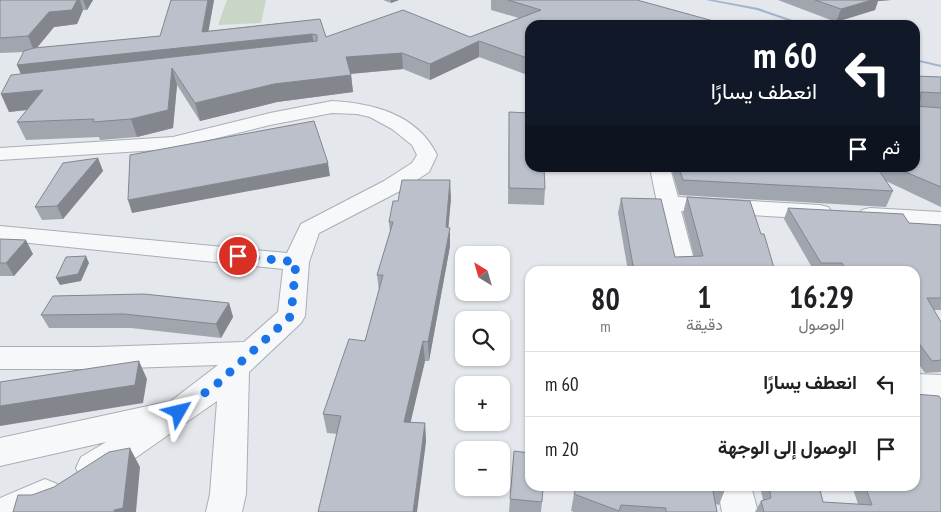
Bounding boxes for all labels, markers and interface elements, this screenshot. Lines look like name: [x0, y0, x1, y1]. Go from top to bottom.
text: 60 m: [753, 32, 817, 78]
icon: left: [835, 40, 900, 105]
text: انعطف يسارًا: [711, 77, 817, 105]
icon: arrive: [844, 135, 872, 163]
text: ثم: [882, 135, 900, 159]
pin: [217, 235, 259, 277]
icon: arrive: [224, 242, 252, 270]
north arrow: [455, 246, 510, 301]
map controls: [455, 246, 510, 496]
text: 1: [697, 277, 712, 316]
text: 16:29: [789, 277, 854, 316]
text: 80: [591, 279, 620, 318]
button: search: [455, 311, 510, 366]
text: دقيقة: [686, 314, 723, 334]
text: الوصول: [798, 314, 845, 334]
text: m: [600, 316, 611, 336]
text: انعطف يسارًا: [763, 370, 857, 394]
icon: left: [872, 370, 900, 398]
text: 60 m: [545, 372, 579, 396]
button: +: [455, 376, 510, 431]
position arrow: [152, 385, 204, 437]
text: الوصول إلى الوجهة: [718, 435, 857, 459]
icon: arrive: [872, 435, 900, 463]
text: 20 m: [545, 437, 579, 461]
button: −: [455, 441, 510, 496]

